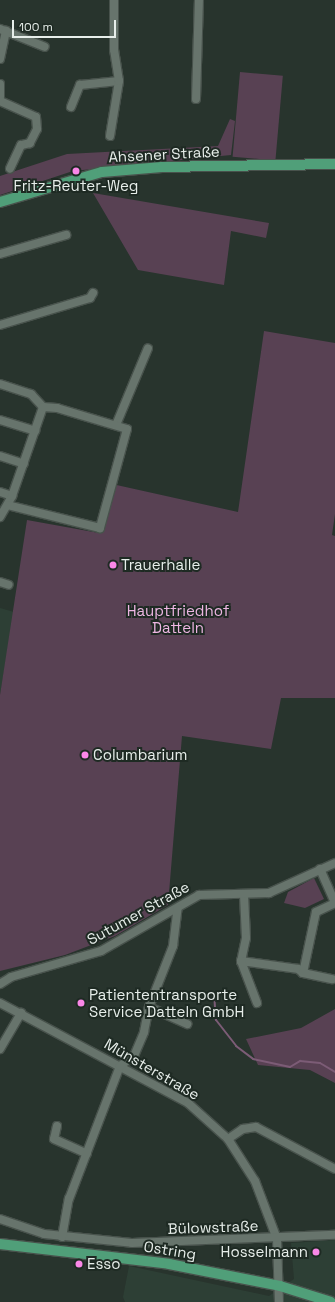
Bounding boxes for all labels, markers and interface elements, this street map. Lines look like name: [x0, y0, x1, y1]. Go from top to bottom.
scale bar: [14, 12, 118, 38]
text: 100 m: [19, 19, 53, 35]
street label: Ahsener Straße: [108, 142, 220, 166]
marker: Fritz-Reuter-Weg: [71, 166, 81, 176]
place label: Fritz-Reuter-Weg: [14, 177, 138, 195]
place label: Trauerhalle: [121, 556, 200, 574]
marker: Trauerhalle: [108, 560, 118, 570]
park label: Hauptfriedhof Datteln: [127, 601, 229, 636]
place label: Columbarium: [93, 746, 187, 764]
marker: Columbarium: [80, 750, 90, 760]
street label: Sutumer Straße: [84, 877, 192, 949]
place label: Patiententransporte Service Datteln GmbH: [89, 985, 244, 1020]
marker: Patiententransporte Service Datteln GmbH: [76, 998, 86, 1008]
street label: Münsterstraße: [101, 1034, 203, 1104]
street label: Bülowstraße: [167, 1216, 259, 1238]
street label: Ostring: [143, 1237, 197, 1263]
place label: Hosselmann: [221, 1243, 308, 1261]
marker: Hosselmann: [311, 1247, 321, 1257]
place label: Esso: [87, 1255, 121, 1273]
marker: Esso: [74, 1259, 84, 1269]

